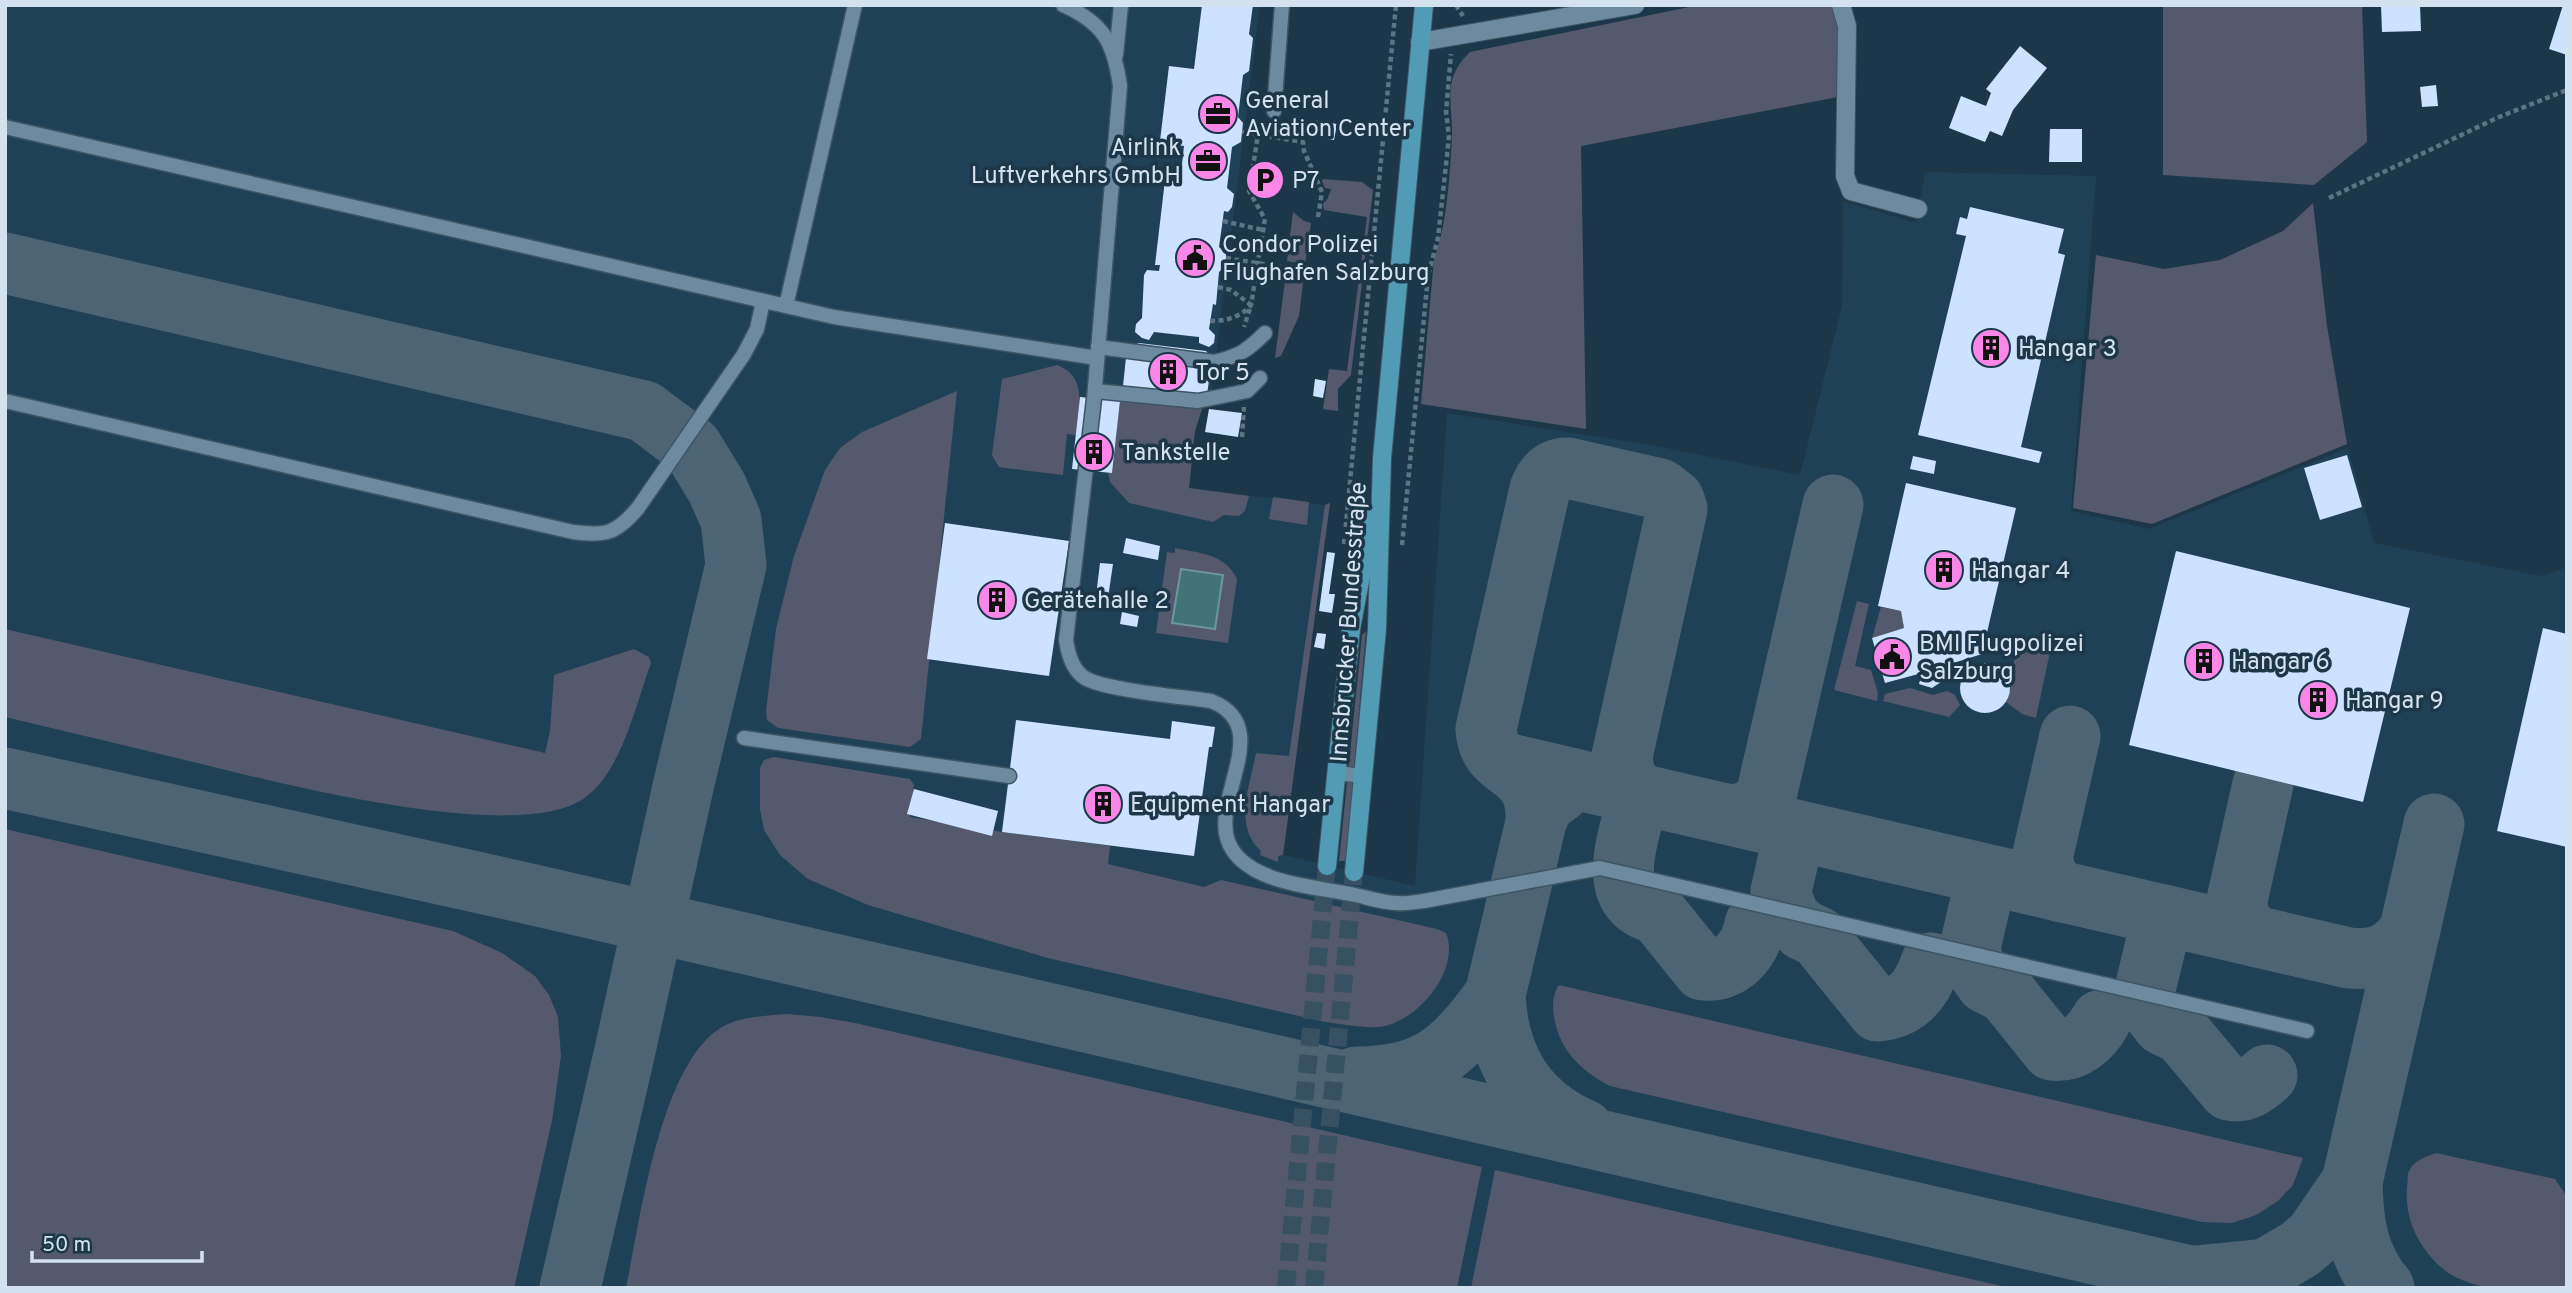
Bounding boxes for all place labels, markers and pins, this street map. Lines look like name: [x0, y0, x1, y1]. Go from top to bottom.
place label: General Aviation Center: [1245, 87, 1411, 145]
office icon: General Aviation Center: [1197, 93, 1239, 135]
place label: Airlink Luftverkehrs GmbH: [971, 134, 1181, 192]
office icon: Airlink Luftverkehrs GmbH: [1187, 140, 1229, 182]
parking icon: P7: [1244, 159, 1286, 201]
place label: P7: [1292, 167, 1319, 197]
place label: Condor Polizei Flughafen Salzburg: [1222, 231, 1429, 289]
public building icon: Condor Polizei Flughafen Salzburg: [1174, 237, 1216, 279]
building icon: Hangar 3: [1970, 327, 2012, 369]
place label: Hangar 3: [2018, 335, 2117, 365]
building icon: Tor 5: [1147, 351, 1189, 393]
place label: Tor 5: [1195, 359, 1250, 389]
building icon: Tankstelle: [1073, 431, 1115, 473]
place label: Tankstelle: [1121, 439, 1230, 469]
building icon: Hangar 4: [1923, 549, 1965, 591]
place label: Hangar 4: [1971, 557, 2070, 587]
building icon: Gerätehalle 2: [976, 579, 1018, 621]
place label: Gerätehalle 2: [1024, 587, 1169, 617]
place label: BMI Flugpolizei Salzburg: [1919, 630, 2084, 688]
public building icon: BMI Flugpolizei Salzburg: [1871, 636, 1913, 678]
building icon: Hangar 6: [2183, 640, 2225, 682]
place label: Hangar 6: [2231, 648, 2330, 678]
building icon: Hangar 9: [2297, 679, 2339, 721]
place label: Hangar 9: [2345, 687, 2444, 717]
building icon: Equipment Hangar: [1082, 783, 1124, 825]
place label: Equipment Hangar: [1130, 791, 1331, 821]

